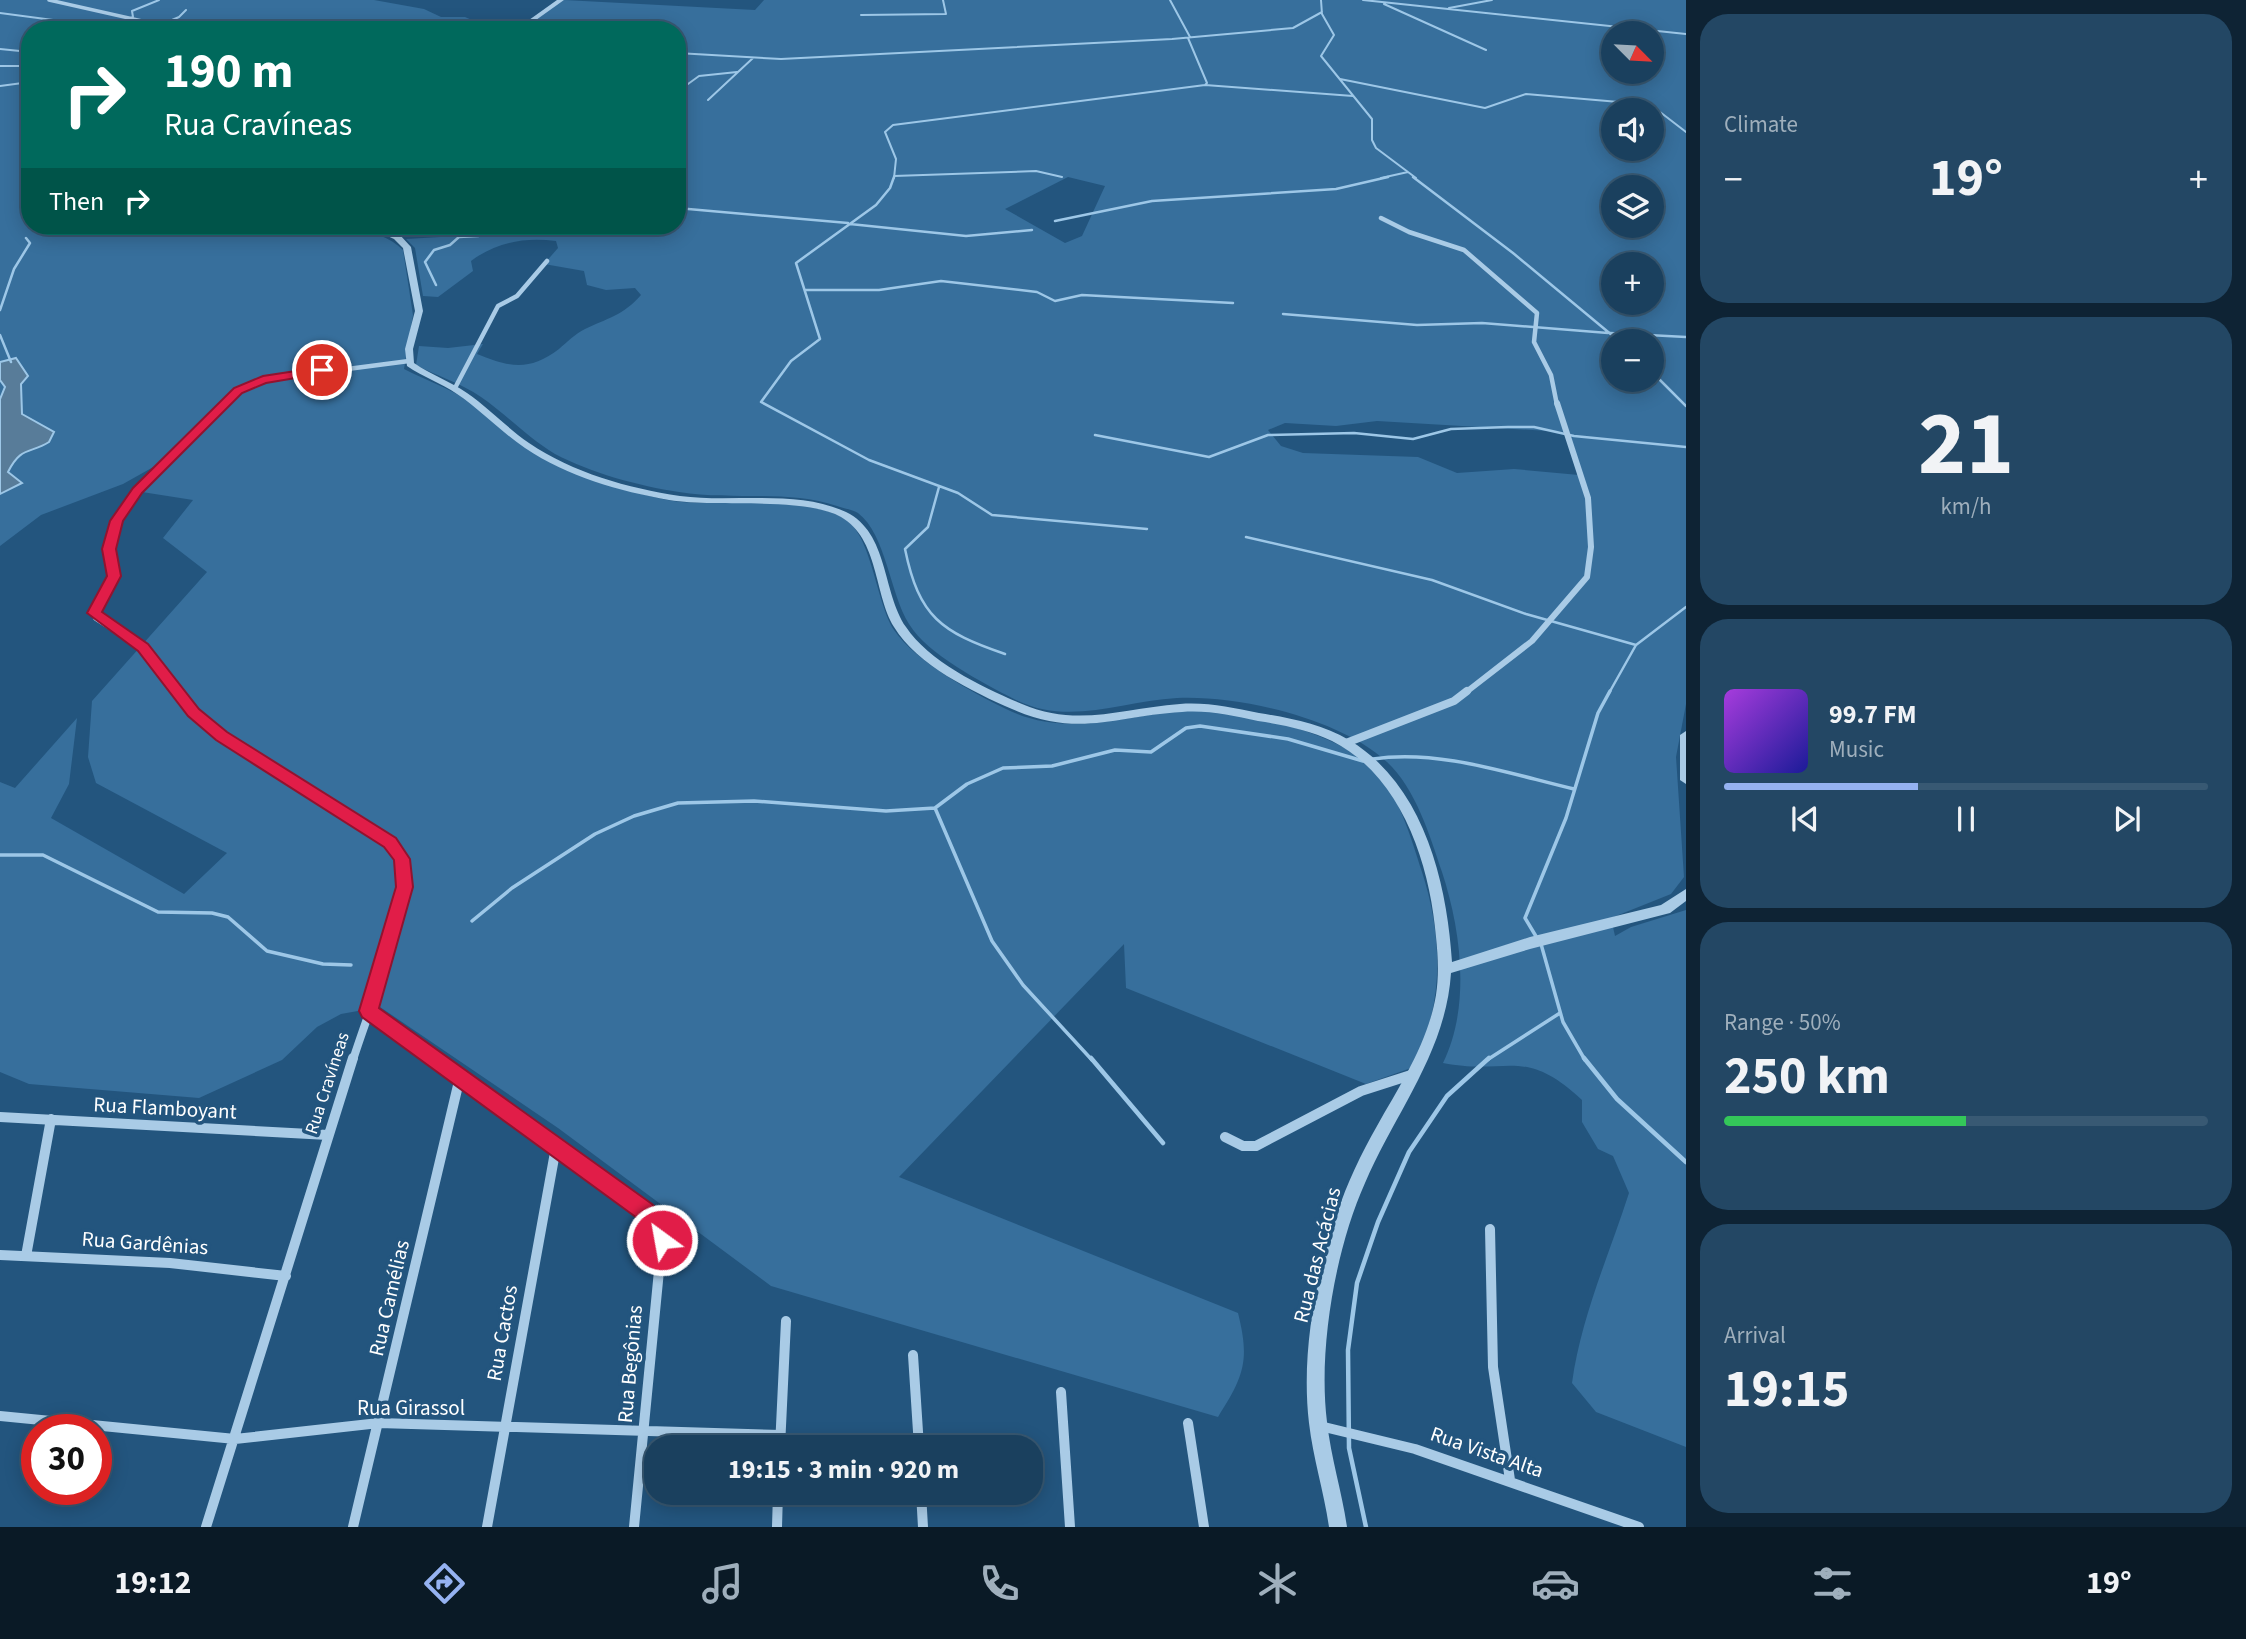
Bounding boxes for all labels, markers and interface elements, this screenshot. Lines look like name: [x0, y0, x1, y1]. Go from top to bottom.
north arrow: [1601, 21, 1664, 84]
map controls: [1601, 21, 1664, 392]
text: 190 m: [164, 37, 293, 107]
icon: right: [49, 49, 140, 140]
button: sound: [1601, 98, 1664, 161]
text: Rua Cravíneas: [164, 102, 352, 148]
text: Climate: [1724, 108, 1798, 141]
text: 19°: [1929, 142, 2003, 216]
text: −: [1724, 153, 1743, 207]
text: +: [2189, 153, 2208, 207]
button: layers: [1601, 175, 1664, 238]
icon: right: [118, 182, 156, 220]
text: Then: [49, 183, 104, 220]
button: +: [1601, 252, 1664, 315]
button: −: [1601, 329, 1664, 392]
pin: [292, 340, 352, 400]
icon: arrive: [303, 351, 341, 389]
text: 21: [1918, 380, 2014, 509]
text: km/h: [1940, 490, 1992, 523]
text: 99.7 FM: [1829, 696, 1917, 733]
text: Music: [1829, 733, 1884, 766]
icon: previous: [1786, 800, 1824, 838]
icon: pause: [1947, 800, 1985, 838]
icon: next: [2108, 800, 2146, 838]
text: Range · 50%: [1724, 1006, 1841, 1039]
street label: Rua Cravíneas: [299, 1029, 356, 1137]
text: 250 km: [1724, 1040, 1890, 1114]
street label: Rua Flamboyant: [93, 1089, 237, 1127]
street label: Rua das Acácias: [1286, 1184, 1348, 1326]
position arrow: [625, 1203, 699, 1277]
street label: Rua Gardênias: [81, 1224, 210, 1262]
street label: Rua Camélias: [361, 1237, 417, 1359]
street label: Rua Cactos: [479, 1282, 525, 1383]
street label: Rua Begônias: [610, 1304, 650, 1424]
text: Arrival: [1724, 1319, 1786, 1352]
text: 19:15: [1724, 1353, 1849, 1427]
street label: Rua Girassol: [357, 1393, 465, 1423]
speed limit sign: 30: [21, 1414, 112, 1505]
street label: Rua Vista Alta: [1426, 1419, 1548, 1485]
text: 19:15 · 3 min · 920 m: [728, 1451, 959, 1488]
icon: directions: [420, 1559, 469, 1608]
icon: music: [698, 1559, 747, 1608]
icon: phone: [975, 1559, 1024, 1608]
icon: climate: [1253, 1559, 1302, 1608]
icon: car: [1531, 1559, 1580, 1608]
icon: filters: [1808, 1559, 1857, 1608]
text: 19:12: [114, 1560, 192, 1606]
text: 19°: [2086, 1560, 2132, 1606]

